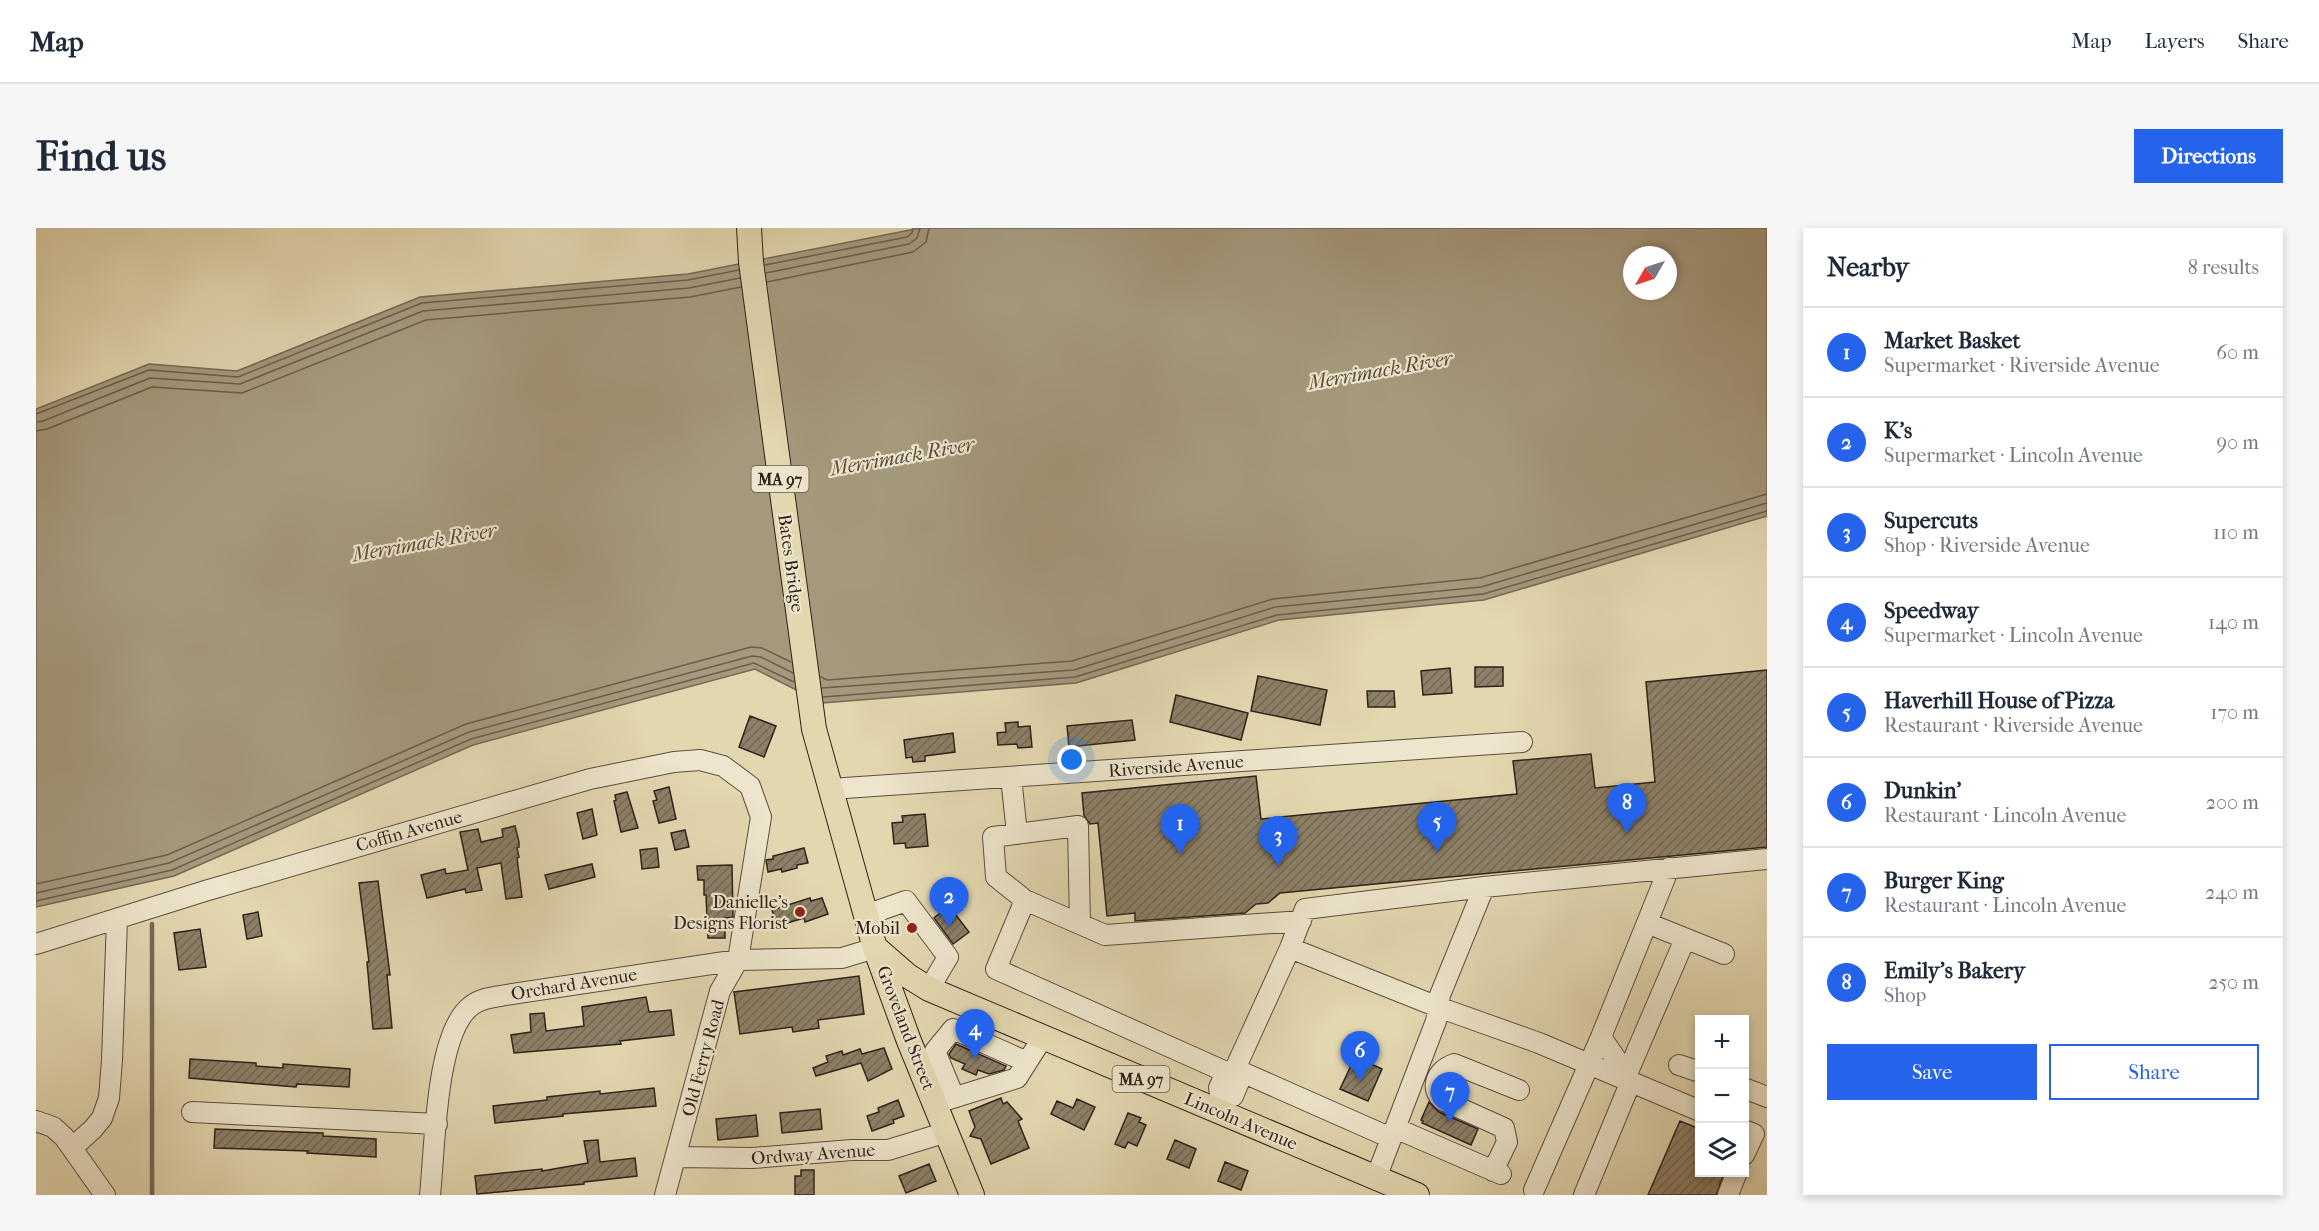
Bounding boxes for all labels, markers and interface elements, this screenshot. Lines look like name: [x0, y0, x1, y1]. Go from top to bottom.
text: Map: [30, 25, 84, 58]
text: Map: [2071, 29, 2112, 53]
text: Layers: [2145, 29, 2204, 53]
text: Share: [2237, 29, 2289, 53]
button: Directions: [2134, 129, 2283, 183]
text: Find us: [36, 132, 166, 181]
north arrow: [1623, 246, 1677, 300]
text: Nearby: [1827, 252, 1909, 283]
text: 8 results: [2188, 256, 2259, 279]
text: Market Basket: [1884, 328, 2020, 354]
text: 1: [1843, 341, 1850, 364]
text: 60 m: [2216, 341, 2259, 364]
water label: Merrimack River: [1304, 346, 1456, 395]
text: Supermarket · Riverside Avenue: [1884, 354, 2160, 377]
text: K's: [1884, 418, 1912, 444]
text: 2: [1841, 431, 1852, 454]
text: 90 m: [2217, 431, 2259, 454]
water label: Merrimack River: [826, 432, 978, 481]
text: Supermarket · Lincoln Avenue: [1884, 444, 2143, 467]
road number: MA 97: [752, 466, 808, 492]
text: Supercuts: [1884, 508, 1978, 534]
street label: Bates Bridge: [773, 513, 808, 614]
water label: Merrimack River: [348, 518, 500, 567]
text: 3: [1842, 521, 1851, 544]
text: 110 m: [2213, 521, 2259, 544]
text: Shop · Riverside Avenue: [1884, 534, 2090, 557]
text: Speedway: [1884, 598, 1979, 624]
text: 4: [1841, 611, 1852, 634]
text: 140 m: [2208, 611, 2259, 634]
text: Supermarket · Lincoln Avenue: [1884, 624, 2143, 647]
text: Haverhill House of Pizza: [1884, 688, 2114, 714]
text: 5: [1842, 701, 1851, 724]
text: 170 m: [2210, 701, 2259, 724]
text: Restaurant · Riverside Avenue: [1884, 714, 2143, 737]
your location: [1057, 745, 1086, 774]
street label: Riverside Avenue: [1108, 751, 1245, 782]
text: Dunkin': [1884, 778, 1961, 804]
pin: 8: [1608, 784, 1646, 833]
text: 6: [1841, 791, 1852, 814]
text: 200 m: [2206, 791, 2259, 814]
pin: 5: [1418, 802, 1456, 852]
pin: 1: [1160, 804, 1200, 854]
text: Restaurant · Lincoln Avenue: [1884, 804, 2126, 827]
street label: Coffin Avenue: [354, 806, 465, 857]
pin: 3: [1258, 816, 1298, 866]
text: Burger King: [1884, 868, 2004, 894]
pin: 2: [930, 878, 968, 927]
text: 7: [1842, 881, 1851, 904]
text: 240 m: [2205, 881, 2259, 904]
place label: Danielle's Designs Florist: [673, 892, 789, 934]
text: Restaurant · Lincoln Avenue: [1884, 894, 2126, 917]
marker: Danielle's Designs Florist: [793, 905, 807, 919]
place label: Mobil: [855, 918, 900, 939]
marker: Mobil: [905, 921, 919, 935]
text: Emily's Bakery: [1884, 958, 2025, 984]
street label: Groveland Street: [872, 963, 939, 1094]
street label: Orchard Avenue: [510, 964, 639, 1005]
text: 8: [1841, 971, 1852, 994]
text: 250 m: [2208, 971, 2259, 994]
text: Shop: [1884, 984, 1926, 1007]
street label: Old Ferry Road: [678, 997, 729, 1119]
pin: 4: [956, 1010, 994, 1059]
map controls: [1695, 1015, 1749, 1177]
button: +: [1695, 1015, 1749, 1069]
pin: 6: [1340, 1032, 1380, 1081]
button: Save: [1827, 1044, 2037, 1100]
button: Share: [2049, 1044, 2259, 1100]
road number: MA 97: [1112, 1066, 1170, 1092]
button: −: [1695, 1069, 1749, 1123]
pin: 7: [1430, 1072, 1470, 1122]
street label: Lincoln Avenue: [1181, 1088, 1301, 1155]
button: layers: [1695, 1123, 1749, 1177]
street label: Ordway Avenue: [750, 1140, 876, 1169]

